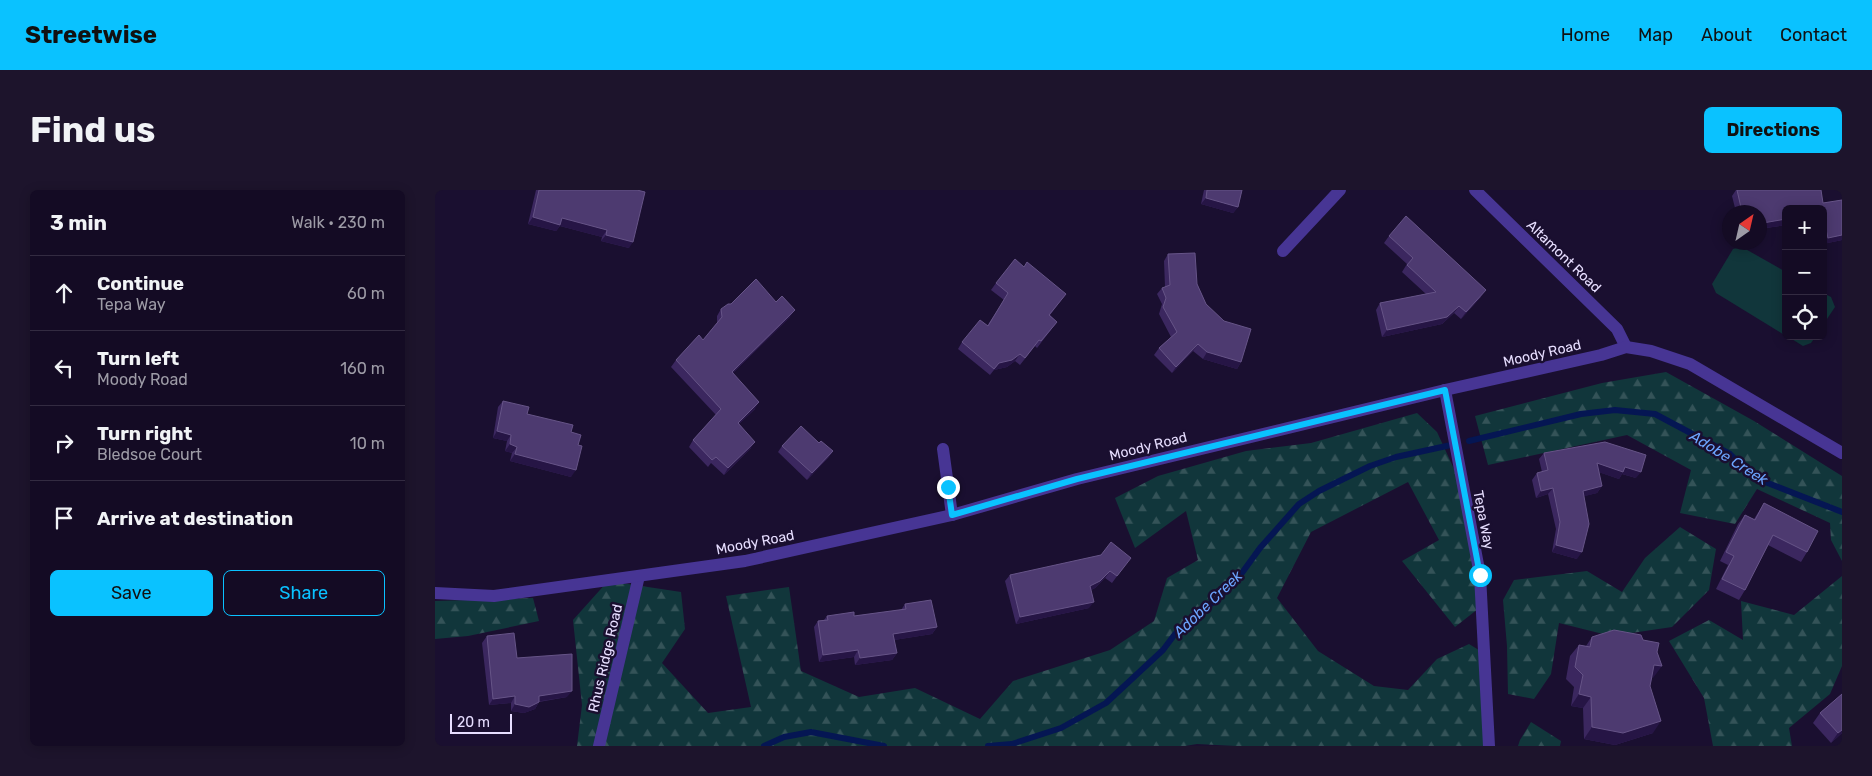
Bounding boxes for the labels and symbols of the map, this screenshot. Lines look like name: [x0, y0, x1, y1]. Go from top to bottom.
north arrow: [1722, 205, 1767, 250]
street label: Altamont Road: [1523, 217, 1604, 296]
street label: Moody Road: [1501, 336, 1583, 371]
water label: Adobe Creek: [1686, 426, 1772, 489]
street label: Moody Road: [1108, 429, 1189, 464]
route end: [937, 476, 960, 499]
street label: Tepa Way: [1469, 489, 1498, 551]
street label: Moody Road: [714, 527, 796, 558]
route start: [1469, 564, 1492, 587]
water label: Adobe Creek: [1169, 567, 1246, 642]
street label: Rhus Ridge Road: [585, 602, 626, 714]
scale bar: [450, 711, 513, 734]

